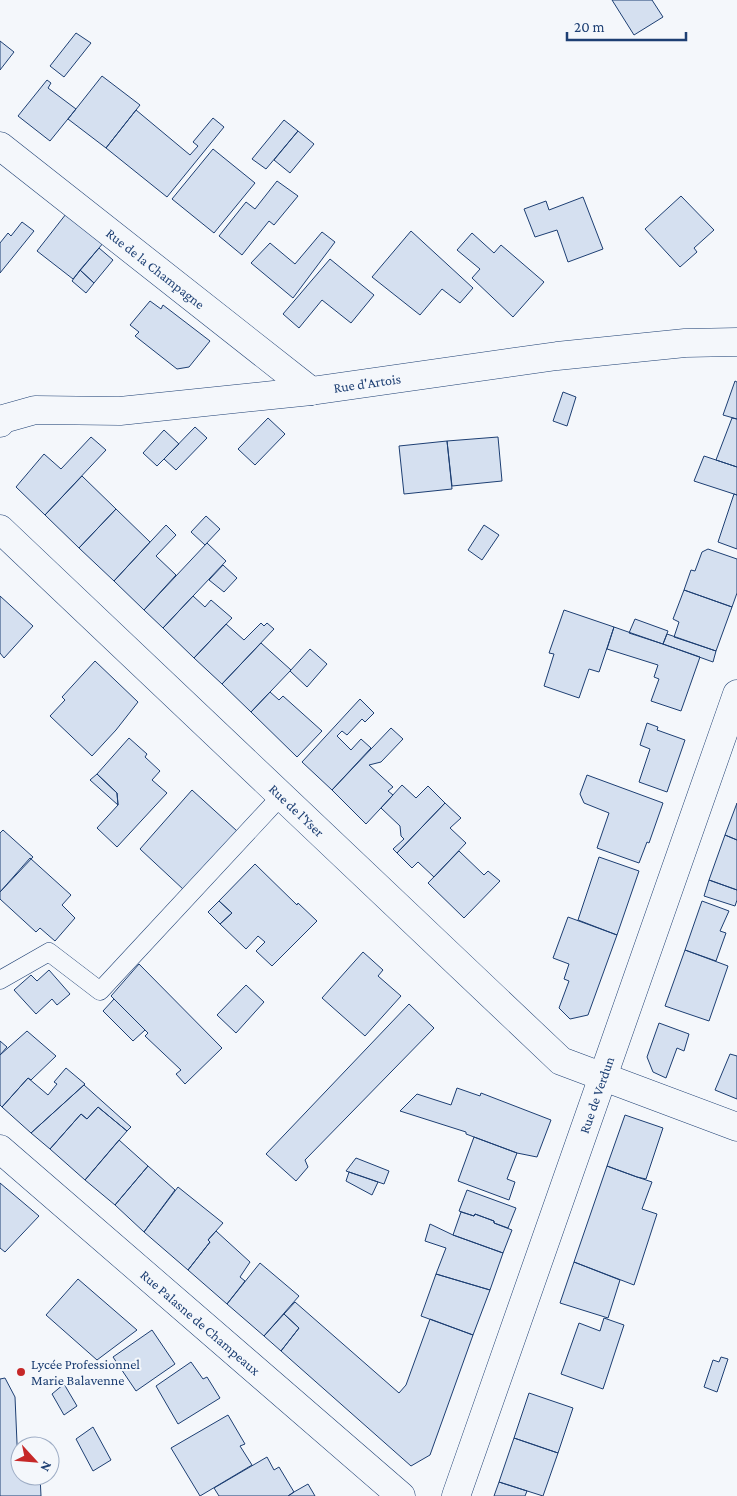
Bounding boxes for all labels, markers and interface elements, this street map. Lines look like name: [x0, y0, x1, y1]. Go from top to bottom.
scale bar: [567, 10, 686, 42]
text: 20 m: [574, 19, 605, 35]
street label: Rue de la Champagne: [103, 225, 208, 312]
street label: Rue d'Artois: [332, 370, 402, 396]
street label: Rue de l'Yser: [266, 781, 328, 840]
street label: Rue de Verdun: [576, 1054, 618, 1136]
street label: Rue Palasne de Champeaux: [137, 1266, 264, 1379]
place label: Lycée Professionnel Marie Balavenne: [31, 1356, 140, 1388]
marker: Lycée Professionnel Marie Balavenne: [15, 1366, 27, 1378]
north arrow: [10, 1436, 60, 1486]
text: N: [37, 1459, 56, 1475]

